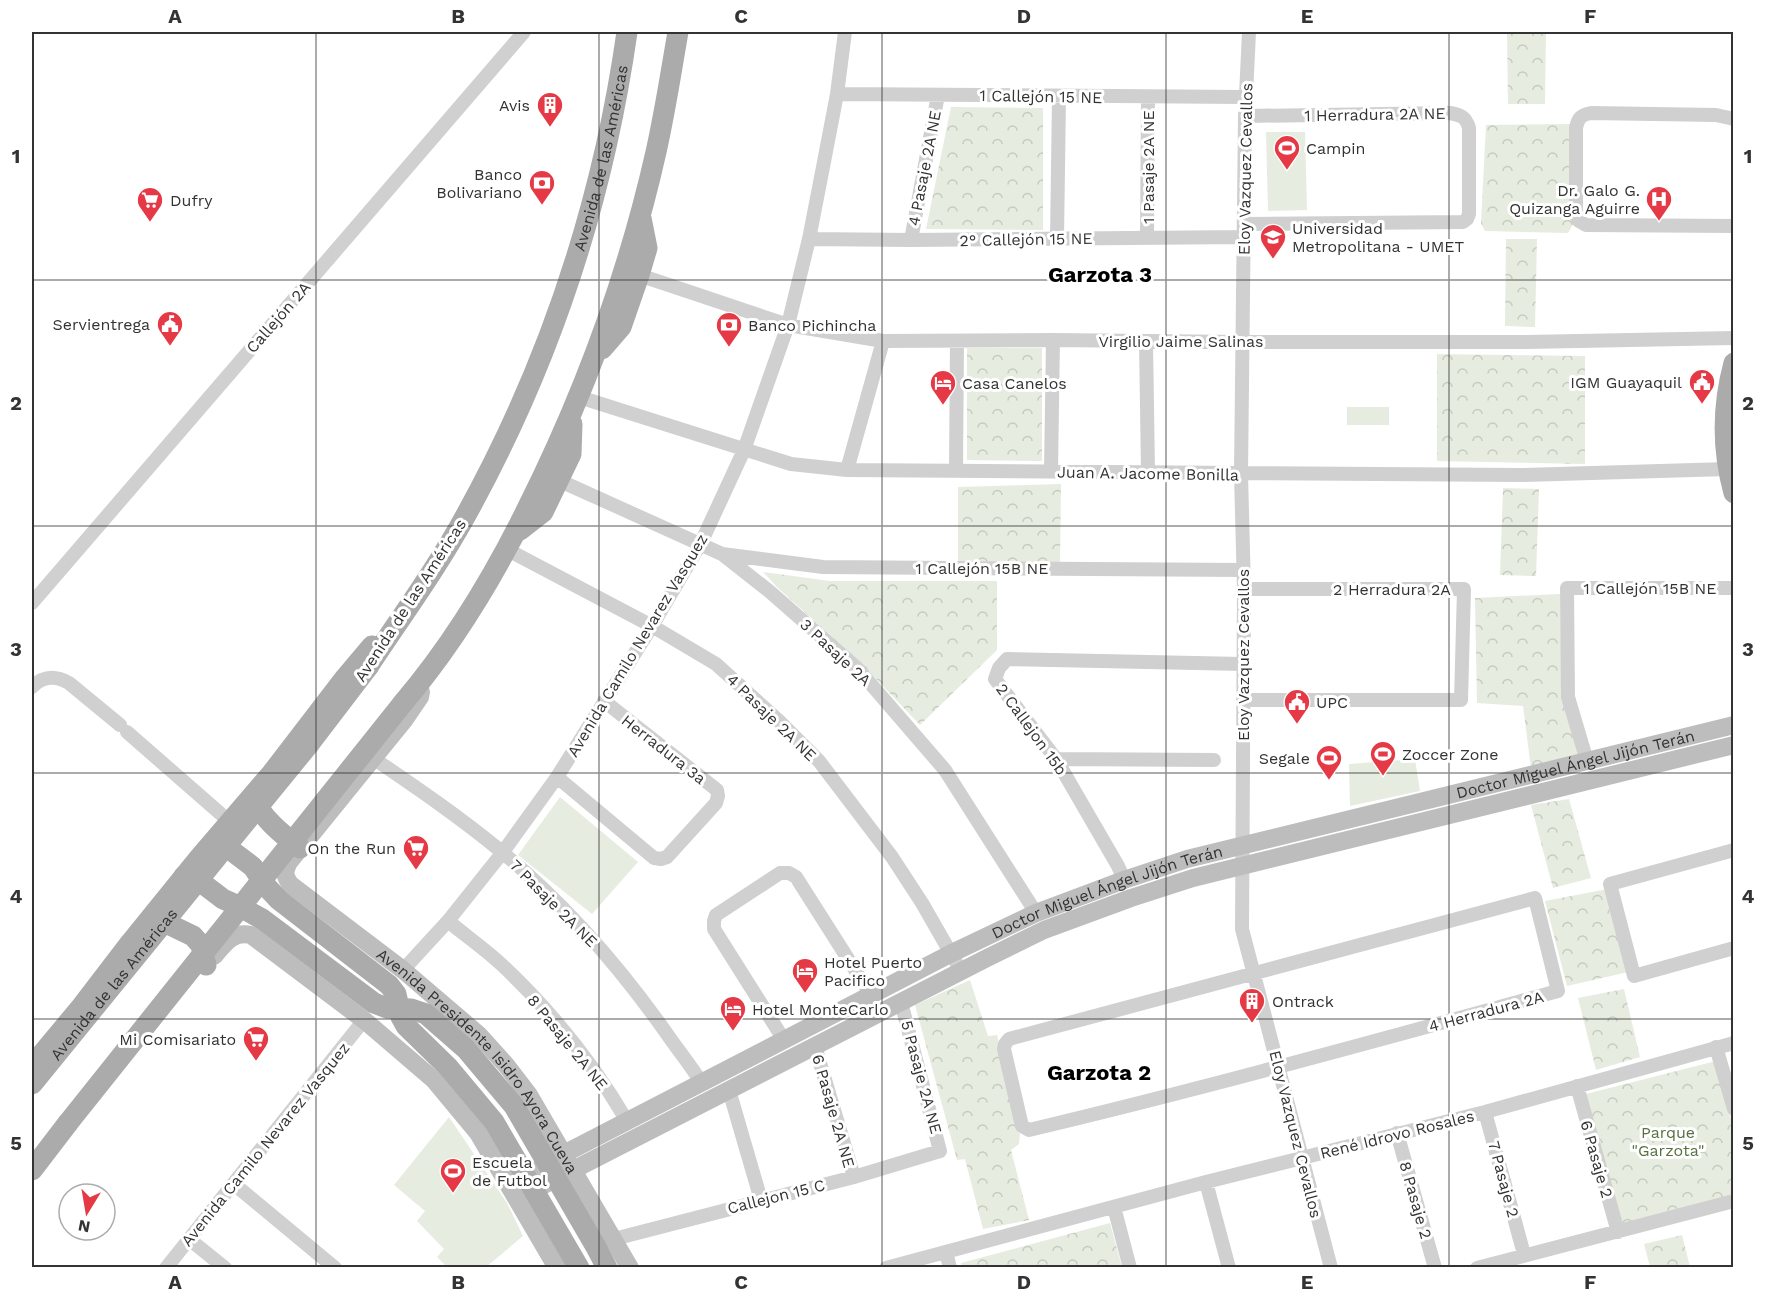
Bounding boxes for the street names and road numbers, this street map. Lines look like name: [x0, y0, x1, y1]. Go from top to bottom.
street label: Avenida de las Américas: [570, 64, 632, 253]
street label: Eloy Vazquez Cevallos: [1234, 83, 1257, 255]
street label: 1 Callejón 15 NE: [980, 86, 1102, 107]
street label: 1 Herradura 2A NE: [1304, 104, 1446, 125]
street label: 4 Pasaje 2A NE: [904, 109, 945, 227]
street label: 1 Pasaje 2A NE: [1139, 110, 1158, 224]
street label: 2° Callejón 15 NE: [959, 229, 1093, 250]
street label: Callejón 2A: [242, 278, 315, 357]
street label: Virgilio Jaime Salinas: [1098, 332, 1264, 351]
street label: Juan A. Jacome Bonilla: [1057, 462, 1239, 485]
street label: Avenida de las Américas: [351, 515, 470, 685]
street label: Avenida Camilo Nevarez Vasquez: [563, 530, 712, 760]
street label: 1 Callejón 15B NE: [915, 559, 1049, 578]
street label: Eloy Vazquez Cevallos: [1234, 569, 1253, 741]
street label: 1 Callejón 15B NE: [1583, 579, 1717, 598]
street label: 2 Herradura 2A: [1333, 580, 1451, 599]
street label: 3 Pasaje 2A: [796, 615, 875, 690]
street label: 4 Pasaje 2A NE: [723, 670, 820, 765]
street label: 2 Callejon 15b: [992, 680, 1071, 779]
street label: Herradura 3a: [618, 711, 710, 788]
street label: Doctor Miguel Ángel Jijón Terán: [1454, 726, 1697, 803]
street label: Doctor Miguel Ángel Jijón Terán: [989, 842, 1225, 943]
street label: 7 Pasaje 2A NE: [506, 856, 601, 951]
street label: Avenida de las Américas: [46, 905, 181, 1064]
street label: Avenida Presidente Isidro Ayora Cueva: [373, 944, 582, 1177]
street label: 4 Herradura 2A: [1427, 987, 1546, 1036]
street label: 8 Pasaje 2A NE: [523, 991, 612, 1094]
street label: 5 Pasaje 2A NE: [897, 1018, 946, 1136]
street label: Avenida Camilo Nevarez Vasquez: [177, 1039, 354, 1250]
street label: Eloy Vazquez Cevallos: [1265, 1048, 1326, 1220]
street label: 6 Pasaje 2A NE: [808, 1052, 859, 1170]
street label: René Idrovo Rosales: [1318, 1106, 1476, 1163]
street label: 6 Pasaje 2: [1576, 1118, 1617, 1200]
street label: 7 Pasaje 2: [1484, 1139, 1523, 1220]
street label: 8 Pasaje 2: [1395, 1159, 1436, 1241]
street label: Callejon 15 C: [725, 1175, 827, 1218]

